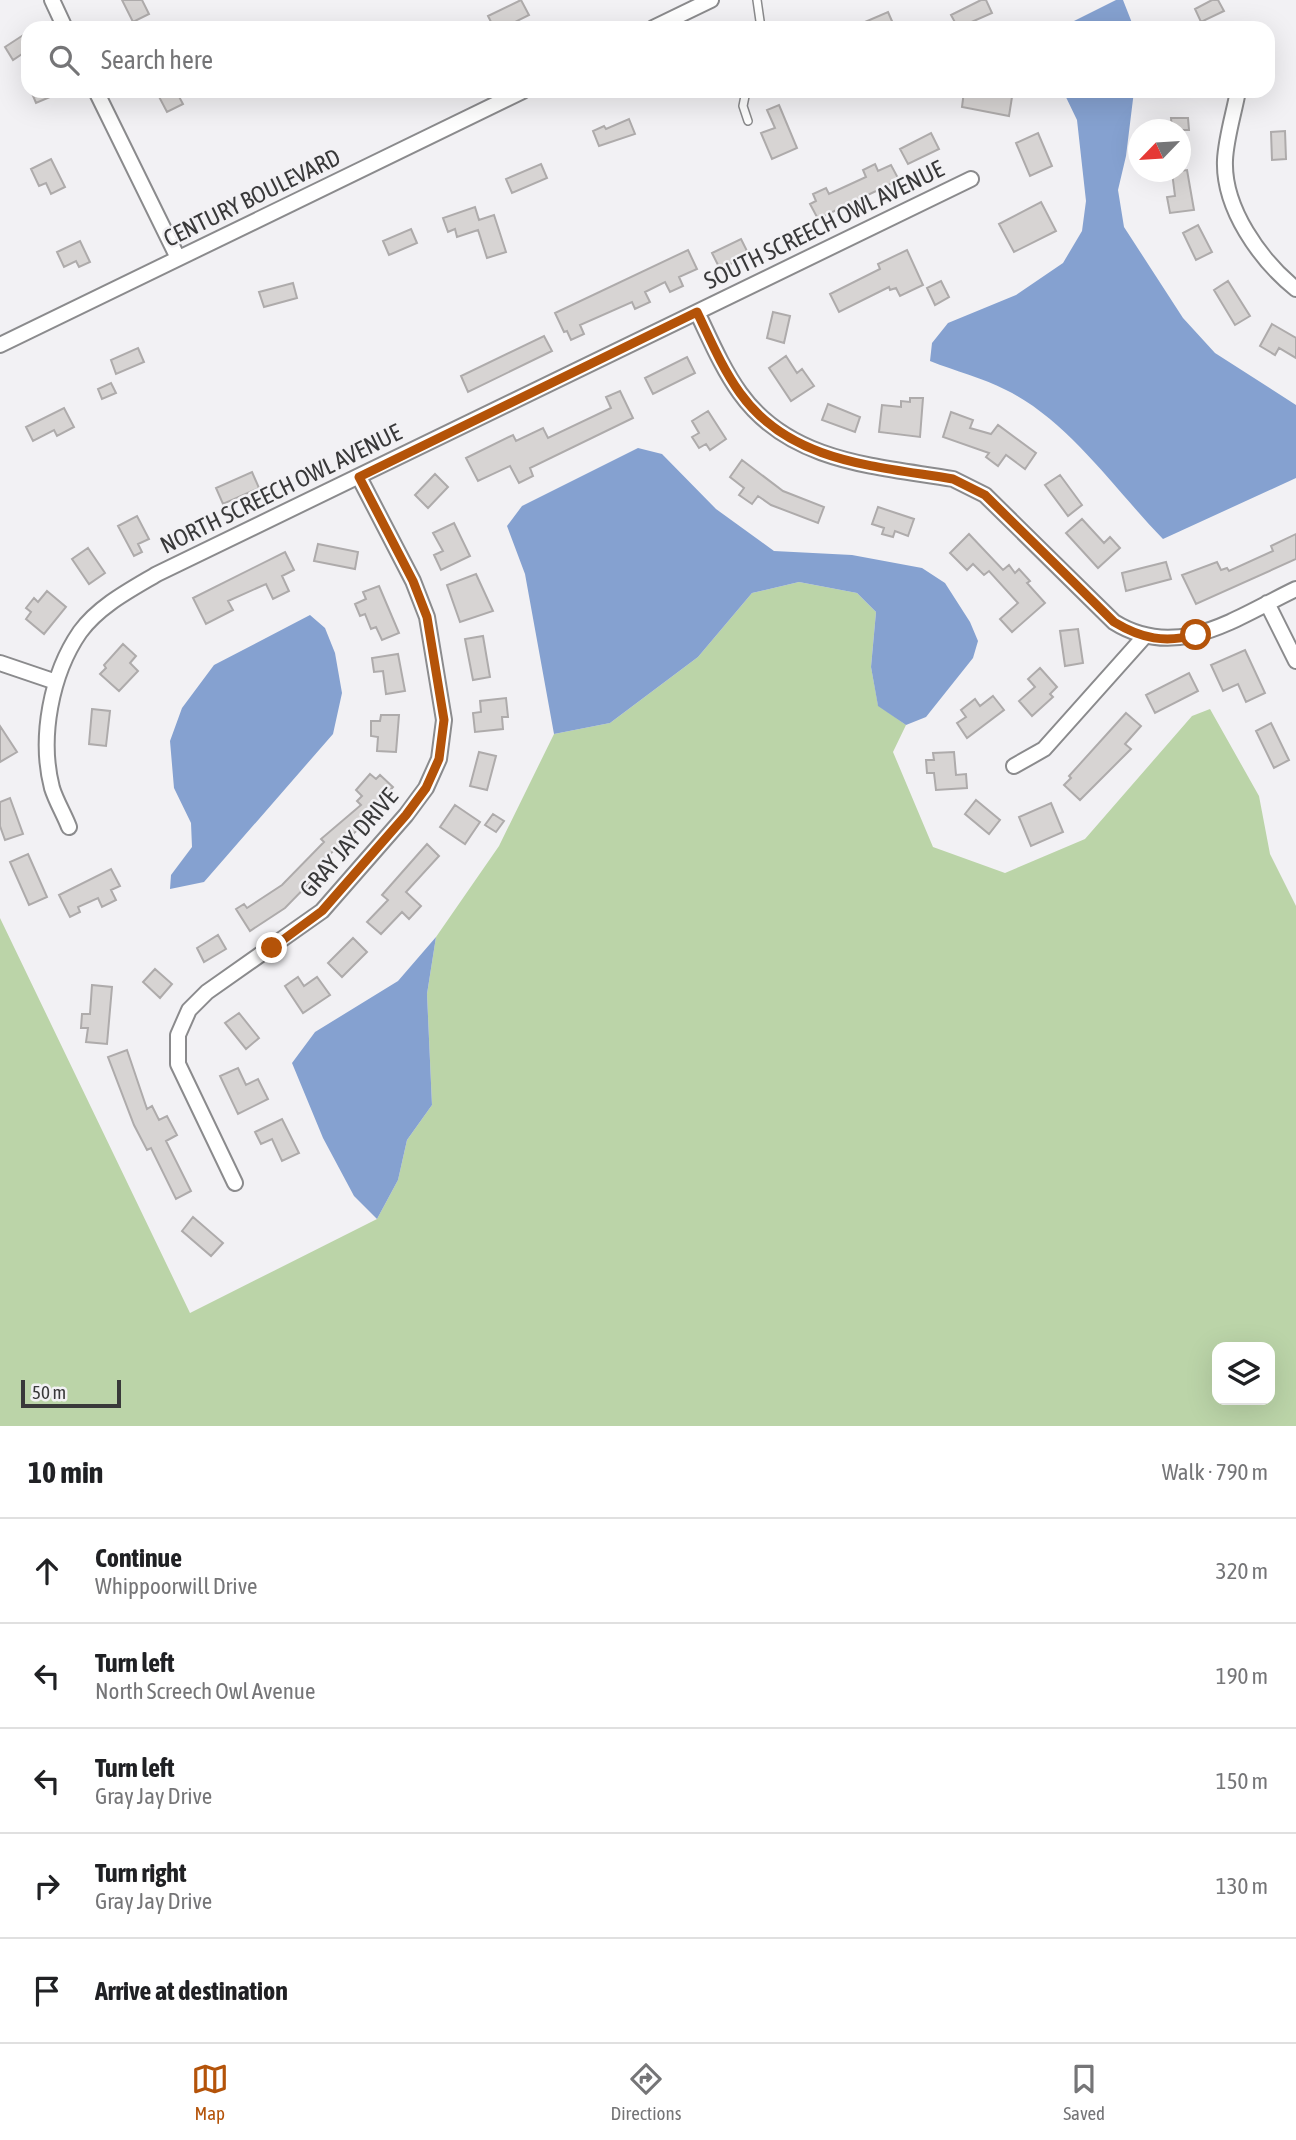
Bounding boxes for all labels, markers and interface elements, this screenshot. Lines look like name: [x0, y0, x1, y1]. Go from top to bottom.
search box: [21, 21, 1275, 98]
icon: search: [45, 41, 83, 79]
text: Search here: [101, 45, 213, 75]
north arrow: [1128, 119, 1191, 182]
street label: CENTURY BOULEVARD: [159, 143, 345, 252]
street label: SOUTH SCREECH OWL AVENUE: [700, 155, 948, 294]
street label: NORTH SCREECH OWL AVENUE: [156, 418, 406, 559]
route start: [1180, 619, 1211, 650]
street label: GRAY JAY DRIVE: [294, 783, 403, 902]
route end: [256, 932, 287, 963]
map controls: [1212, 1342, 1275, 1405]
button: layers: [1212, 1342, 1275, 1405]
scale bar: [21, 1377, 121, 1409]
text: 50 m: [32, 1381, 66, 1403]
text: 10 min: [28, 1455, 103, 1489]
text: Walk · 790 m: [1162, 1459, 1268, 1485]
text: Continue: [95, 1543, 182, 1573]
icon: ahead: [28, 1552, 66, 1590]
text: 320 m: [1216, 1558, 1268, 1584]
text: Whippoorwill Drive: [95, 1573, 257, 1599]
text: Turn left: [95, 1648, 175, 1678]
icon: left: [28, 1657, 66, 1695]
text: 190 m: [1216, 1663, 1268, 1689]
text: North Screech Owl Avenue: [95, 1678, 315, 1704]
text: Turn left: [95, 1753, 175, 1783]
icon: left: [28, 1762, 66, 1800]
text: 150 m: [1216, 1768, 1268, 1794]
text: Gray Jay Drive: [95, 1783, 212, 1809]
text: Turn right: [95, 1858, 186, 1888]
icon: right: [28, 1867, 66, 1905]
text: 130 m: [1216, 1873, 1268, 1899]
text: Gray Jay Drive: [95, 1888, 212, 1914]
icon: arrive: [28, 1972, 66, 2010]
text: Arrive at destination: [95, 1976, 288, 2006]
tab: Map: [191, 2060, 229, 2124]
tab: Directions: [611, 2060, 681, 2124]
tab: Saved: [1063, 2060, 1105, 2124]

